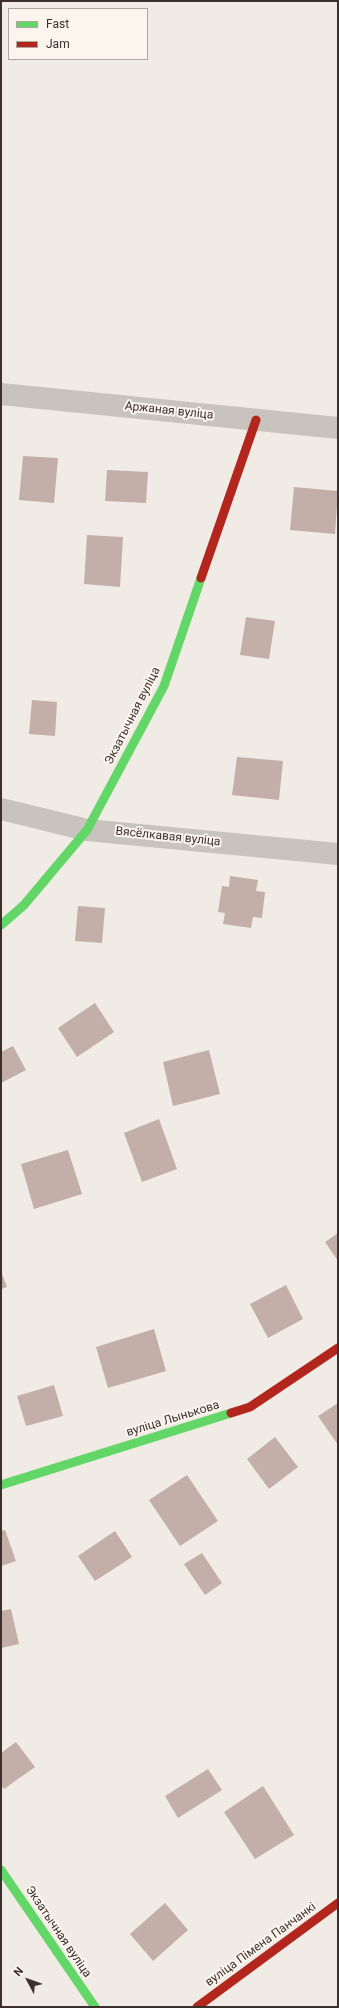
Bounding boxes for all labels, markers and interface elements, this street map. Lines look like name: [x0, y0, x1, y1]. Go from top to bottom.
legend: [8, 8, 148, 60]
text: Fast: [46, 17, 69, 31]
text: Jam: [46, 37, 70, 51]
street label: Аржаная вуліца: [124, 399, 214, 423]
street label: Экзатычная вуліца: [102, 665, 164, 767]
street label: Вясёлкавая вуліца: [115, 824, 221, 850]
street label: вуліца Лынькова: [125, 1398, 221, 1440]
street label: Экзатычная вуліца: [22, 1883, 94, 1981]
street label: вуліца Пімена Панчанкі: [203, 1900, 319, 1990]
north arrow: [8, 1960, 48, 2000]
text: N: [11, 1965, 26, 1979]

